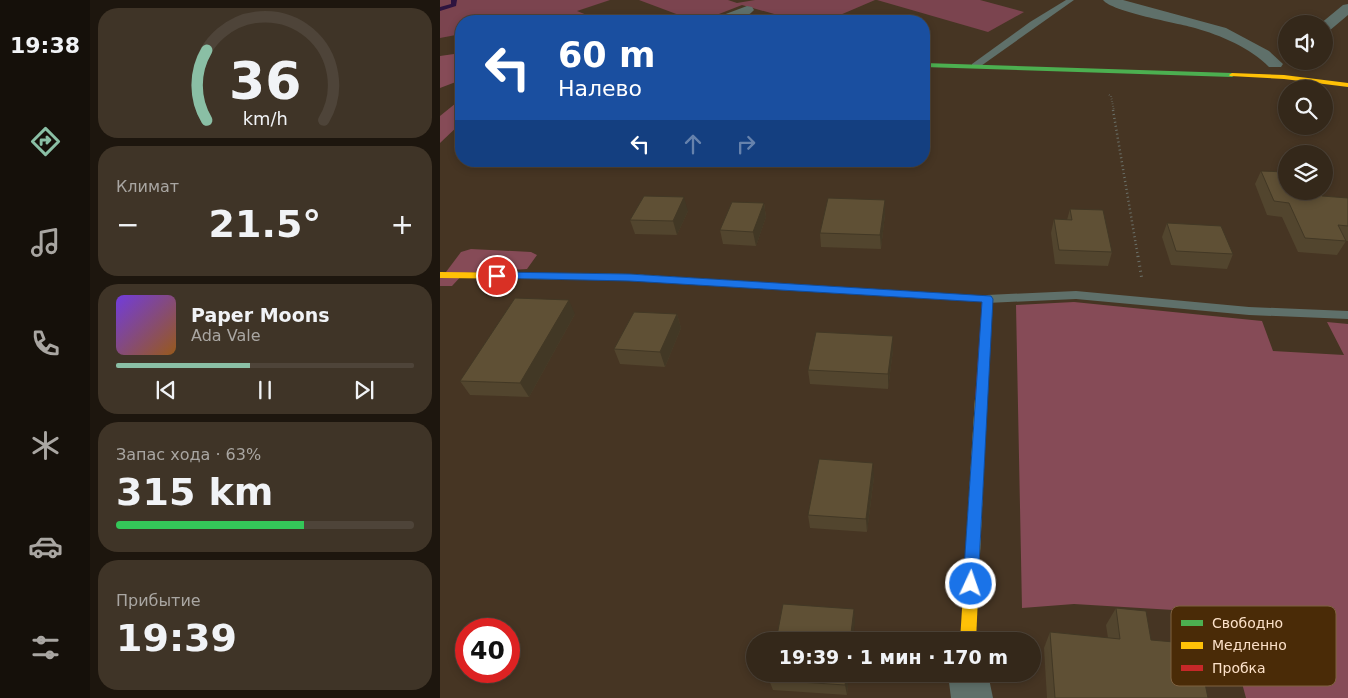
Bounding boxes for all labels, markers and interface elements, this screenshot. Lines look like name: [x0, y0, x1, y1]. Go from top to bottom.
map controls: [1278, 15, 1333, 200]
button: sound: [1278, 15, 1333, 70]
text: 19:38: [10, 33, 80, 58]
icon: left: [475, 35, 540, 100]
text: 60 m: [558, 35, 655, 75]
text: 36: [229, 51, 301, 111]
text: Налево: [558, 76, 642, 101]
button: search: [1278, 80, 1333, 135]
text: km/h: [242, 108, 288, 129]
icon: directions: [28, 124, 63, 159]
icon: left: [626, 130, 654, 158]
icon: ahead: [679, 130, 707, 158]
icon: right: [732, 130, 760, 158]
button: layers: [1278, 145, 1333, 200]
text: Климат: [116, 177, 179, 196]
text: 21.5°: [209, 202, 321, 246]
text: −: [116, 208, 139, 241]
text: +: [391, 208, 414, 241]
icon: music: [28, 225, 63, 260]
pin: [476, 255, 518, 297]
icon: arrive: [483, 262, 511, 290]
text: Paper Moons: [191, 304, 330, 326]
icon: phone: [28, 326, 63, 361]
text: Ada Vale: [191, 326, 261, 345]
icon: previous: [152, 376, 180, 404]
icon: pause: [251, 376, 279, 404]
icon: next: [350, 376, 378, 404]
icon: climate: [28, 428, 63, 463]
text: Запас хода · 63%: [116, 445, 261, 464]
text: 315 km: [116, 470, 273, 514]
icon: car: [28, 529, 63, 564]
position arrow: [944, 557, 996, 609]
text: Прибытие: [116, 591, 201, 610]
legend: [1171, 606, 1336, 686]
text: Свободно: [1212, 615, 1283, 631]
text: 19:39: [116, 616, 237, 660]
speed limit sign: 40: [455, 618, 520, 683]
icon: filters: [28, 630, 63, 665]
text: Медленно: [1212, 637, 1287, 653]
text: 19:39 · 1 мин · 170 m: [779, 646, 1008, 668]
text: Пробка: [1212, 660, 1266, 676]

